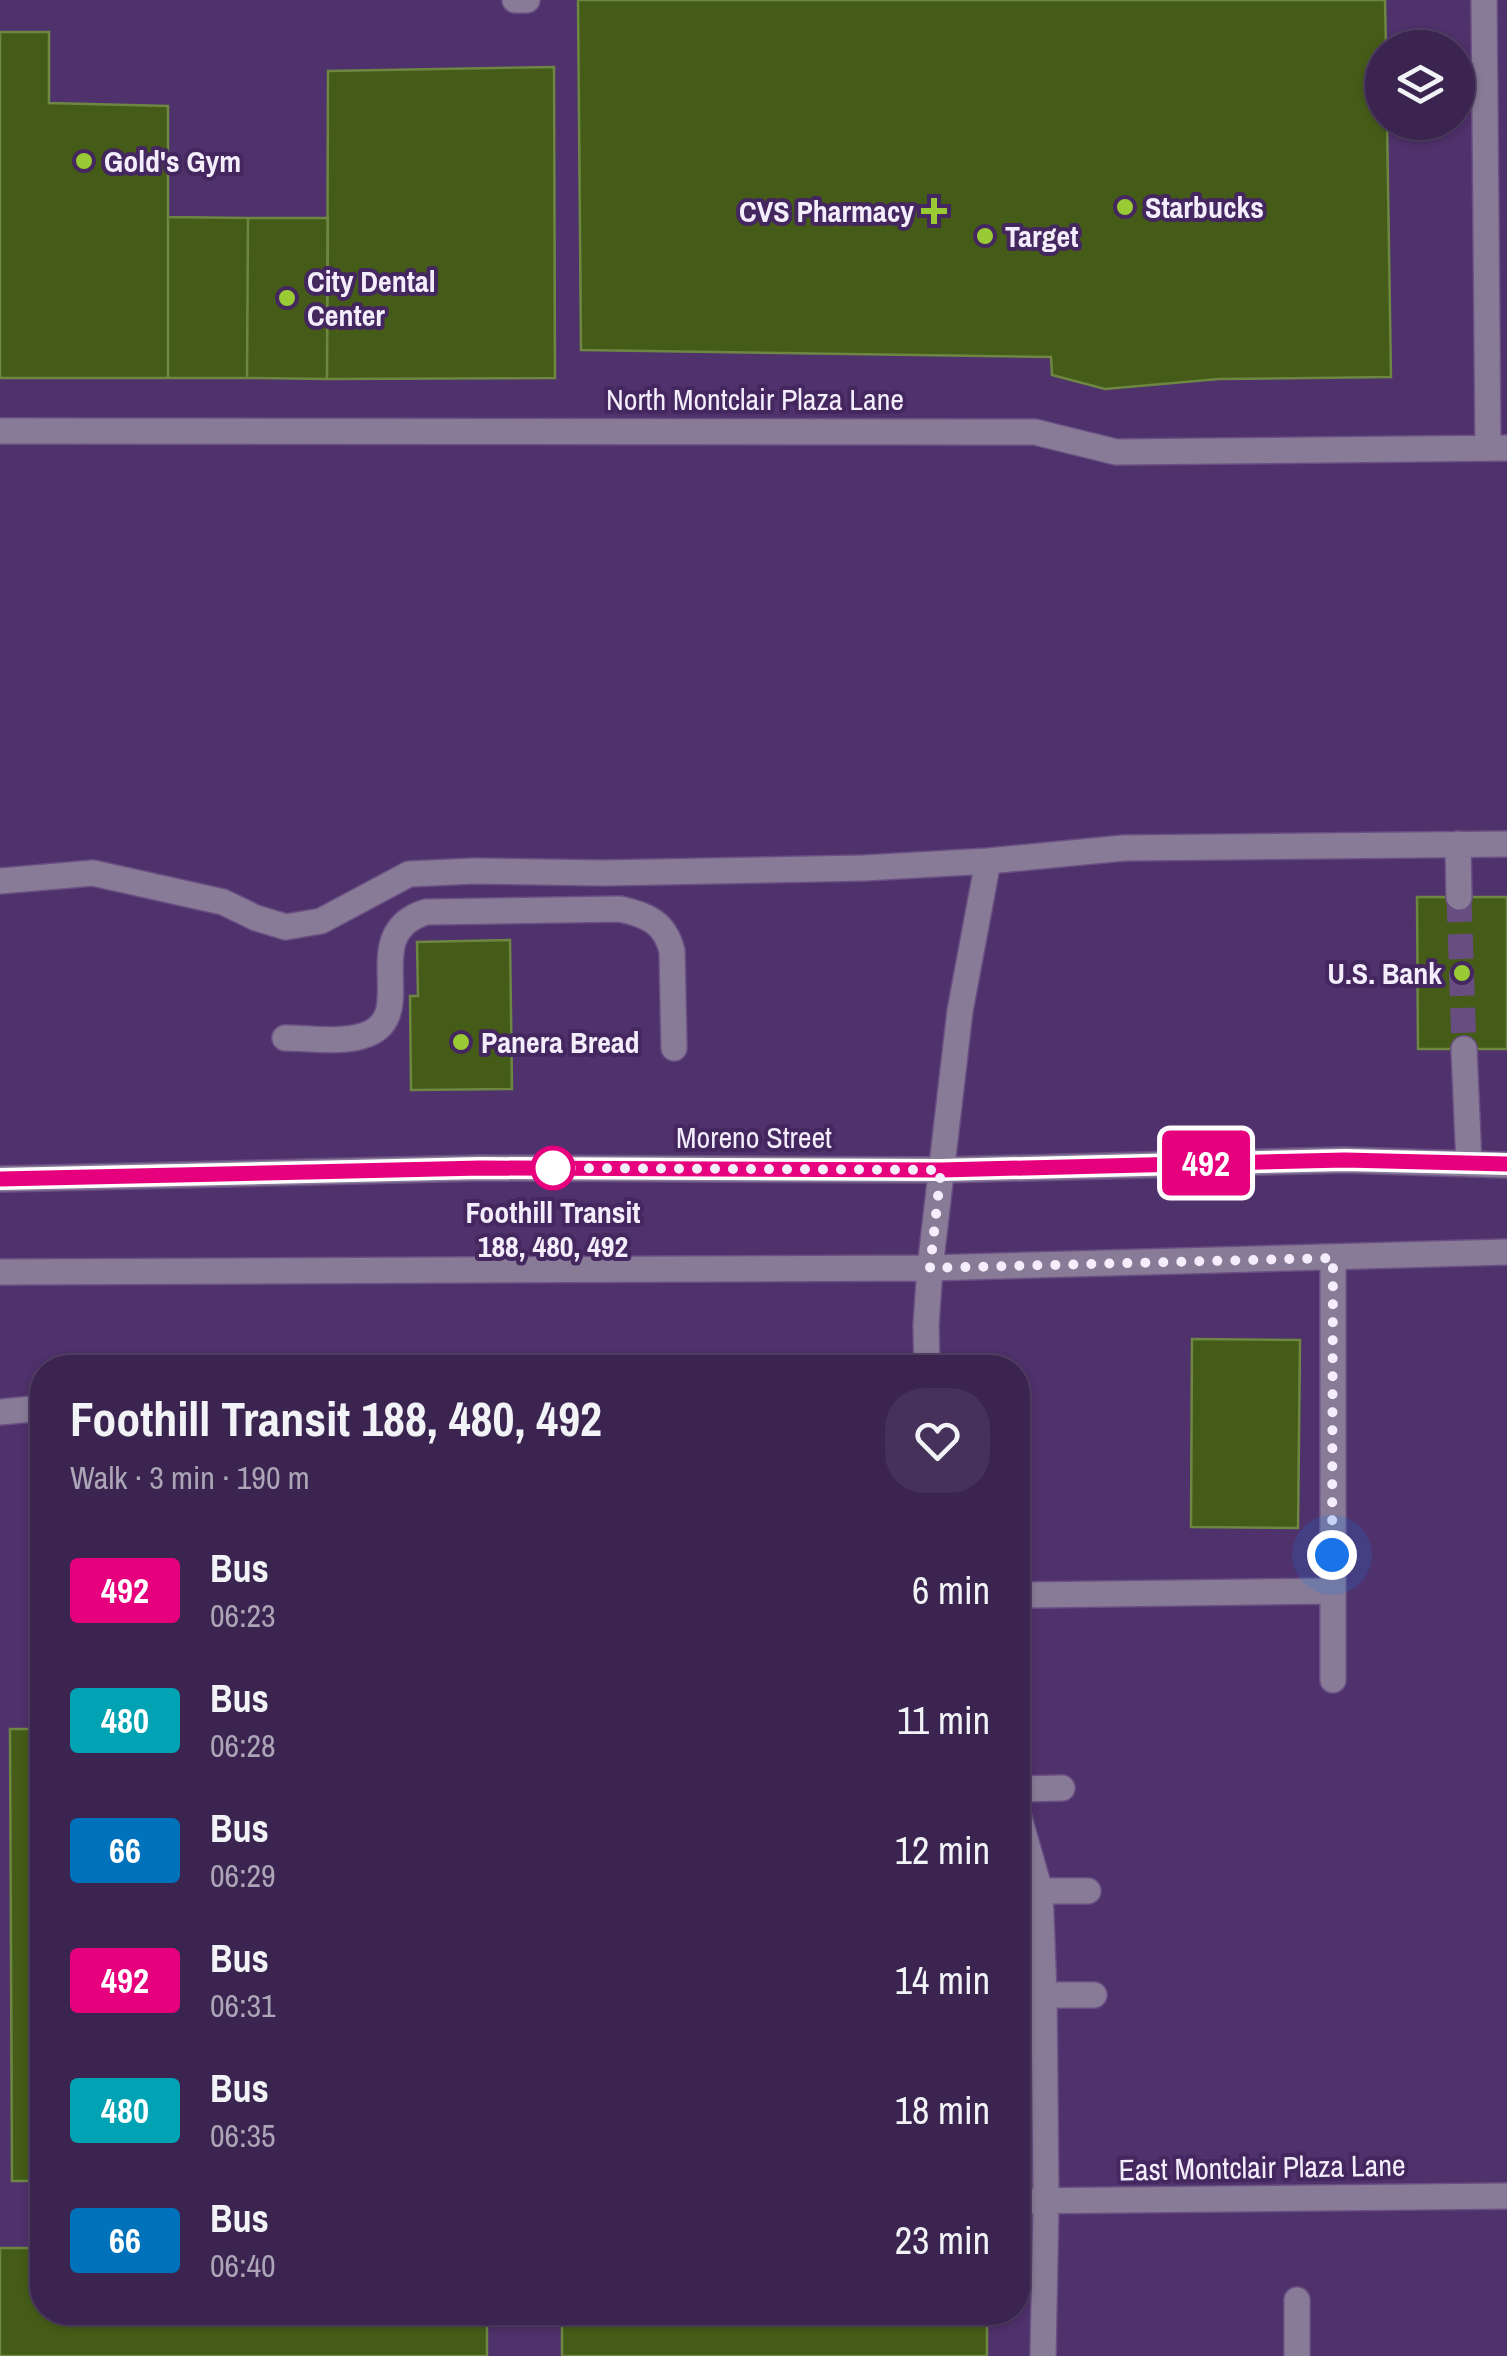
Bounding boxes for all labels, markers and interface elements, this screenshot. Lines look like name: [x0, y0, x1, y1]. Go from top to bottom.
map controls: [1365, 30, 1475, 140]
button: layers: [1365, 30, 1475, 140]
place label: Gold's Gym: [104, 141, 241, 181]
marker: Gold's Gym: [73, 150, 95, 172]
place label: Starbucks: [1145, 187, 1264, 227]
place label: CVS Pharmacy: [739, 191, 914, 231]
marker: Starbucks: [1114, 196, 1136, 218]
marker: CVS Pharmacy: [923, 200, 945, 222]
place label: Target: [1005, 216, 1078, 256]
marker: Target: [974, 225, 996, 247]
place label: City Dental Center: [307, 261, 436, 335]
marker: City Dental Center: [276, 287, 298, 309]
street label: North Montclair Plaza Lane: [606, 379, 904, 419]
place label: U.S. Bank: [1327, 953, 1442, 993]
marker: U.S. Bank: [1451, 962, 1473, 984]
place label: Panera Bread: [481, 1022, 640, 1062]
marker: Panera Bread: [450, 1031, 472, 1053]
street label: Moreno Street: [676, 1117, 832, 1157]
line badge: 492: [1148, 1130, 1264, 1196]
text: 492: [1182, 1140, 1230, 1187]
marker: Foothill Transit 188, 480, 492: [532, 1147, 574, 1189]
place label: Foothill Transit 188, 480, 492: [465, 1192, 641, 1266]
text: Foothill Transit 188, 480, 492: [70, 1386, 602, 1451]
button: heart: [885, 1388, 990, 1493]
text: Walk · 3 min · 190 m: [70, 1456, 310, 1499]
your location: [1307, 1530, 1357, 1580]
text: Bus: [210, 1543, 269, 1594]
text: 6 min: [912, 1565, 990, 1616]
text: 492: [101, 1567, 149, 1614]
text: 06:23: [210, 1594, 276, 1637]
text: Bus: [210, 1673, 269, 1724]
text: 11 min: [897, 1695, 990, 1746]
text: 480: [101, 1697, 149, 1744]
text: 06:28: [210, 1724, 276, 1767]
text: Bus: [210, 1803, 269, 1854]
text: 12 min: [895, 1825, 990, 1876]
text: 66: [109, 1827, 141, 1874]
text: 06:29: [210, 1854, 276, 1897]
text: Bus: [210, 1933, 269, 1984]
text: 14 min: [895, 1955, 990, 2006]
text: 492: [101, 1957, 149, 2004]
text: 06:31: [210, 1984, 276, 2027]
text: Bus: [210, 2063, 269, 2114]
text: 18 min: [895, 2085, 990, 2136]
text: 480: [101, 2087, 149, 2134]
text: 06:35: [210, 2114, 276, 2157]
street label: East Montclair Plaza Lane: [1118, 2144, 1406, 2190]
text: Bus: [210, 2193, 269, 2244]
text: 23 min: [895, 2215, 990, 2266]
text: 66: [109, 2217, 141, 2264]
text: 06:40: [210, 2244, 276, 2287]

